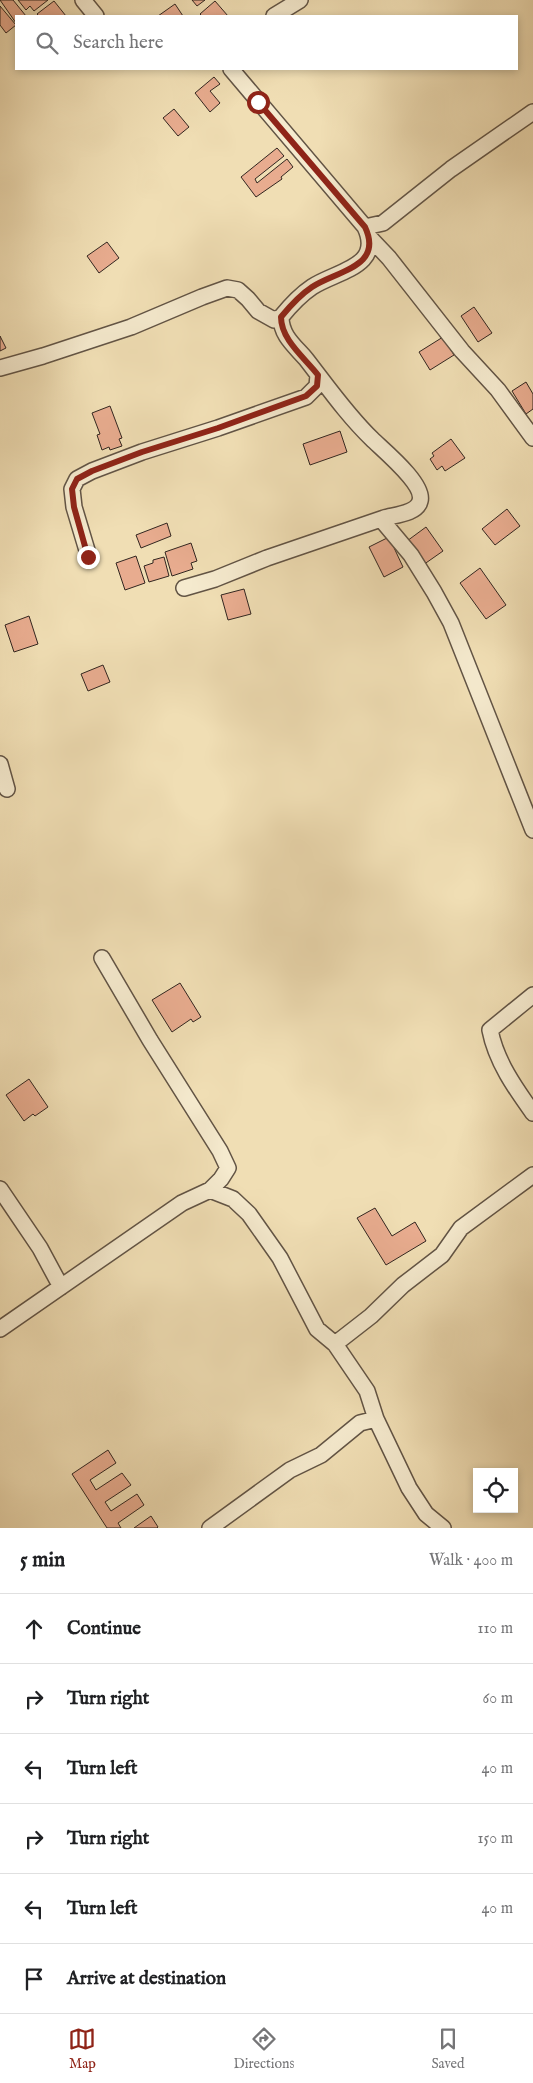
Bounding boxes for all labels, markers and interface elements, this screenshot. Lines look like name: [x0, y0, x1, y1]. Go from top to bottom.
search box: [15, 15, 518, 70]
icon: search: [33, 29, 61, 57]
text: Search here: [73, 31, 164, 55]
route start: [247, 91, 270, 114]
route end: [77, 546, 100, 569]
map controls: [473, 1468, 518, 1513]
button: locate: [473, 1468, 518, 1513]
text: 5 min: [20, 1547, 65, 1574]
text: Walk · 400 m: [429, 1551, 513, 1571]
icon: ahead: [20, 1615, 48, 1643]
text: Continue: [67, 1617, 141, 1641]
text: 110 m: [477, 1619, 513, 1639]
icon: right: [20, 1685, 48, 1713]
text: Turn right: [67, 1687, 149, 1711]
text: 60 m: [483, 1689, 513, 1709]
icon: left: [20, 1755, 48, 1783]
text: Turn left: [67, 1757, 138, 1781]
text: 40 m: [481, 1759, 513, 1779]
icon: right: [20, 1825, 48, 1853]
text: Turn right: [67, 1827, 149, 1851]
text: 150 m: [478, 1829, 513, 1849]
icon: left: [20, 1895, 48, 1923]
text: Turn left: [67, 1897, 138, 1921]
text: 40 m: [481, 1899, 513, 1919]
icon: arrive: [20, 1965, 48, 1993]
text: Arrive at destination: [67, 1967, 226, 1991]
tab: Map: [68, 2025, 96, 2073]
tab: Directions: [233, 2025, 294, 2073]
tab: Saved: [431, 2025, 464, 2073]

